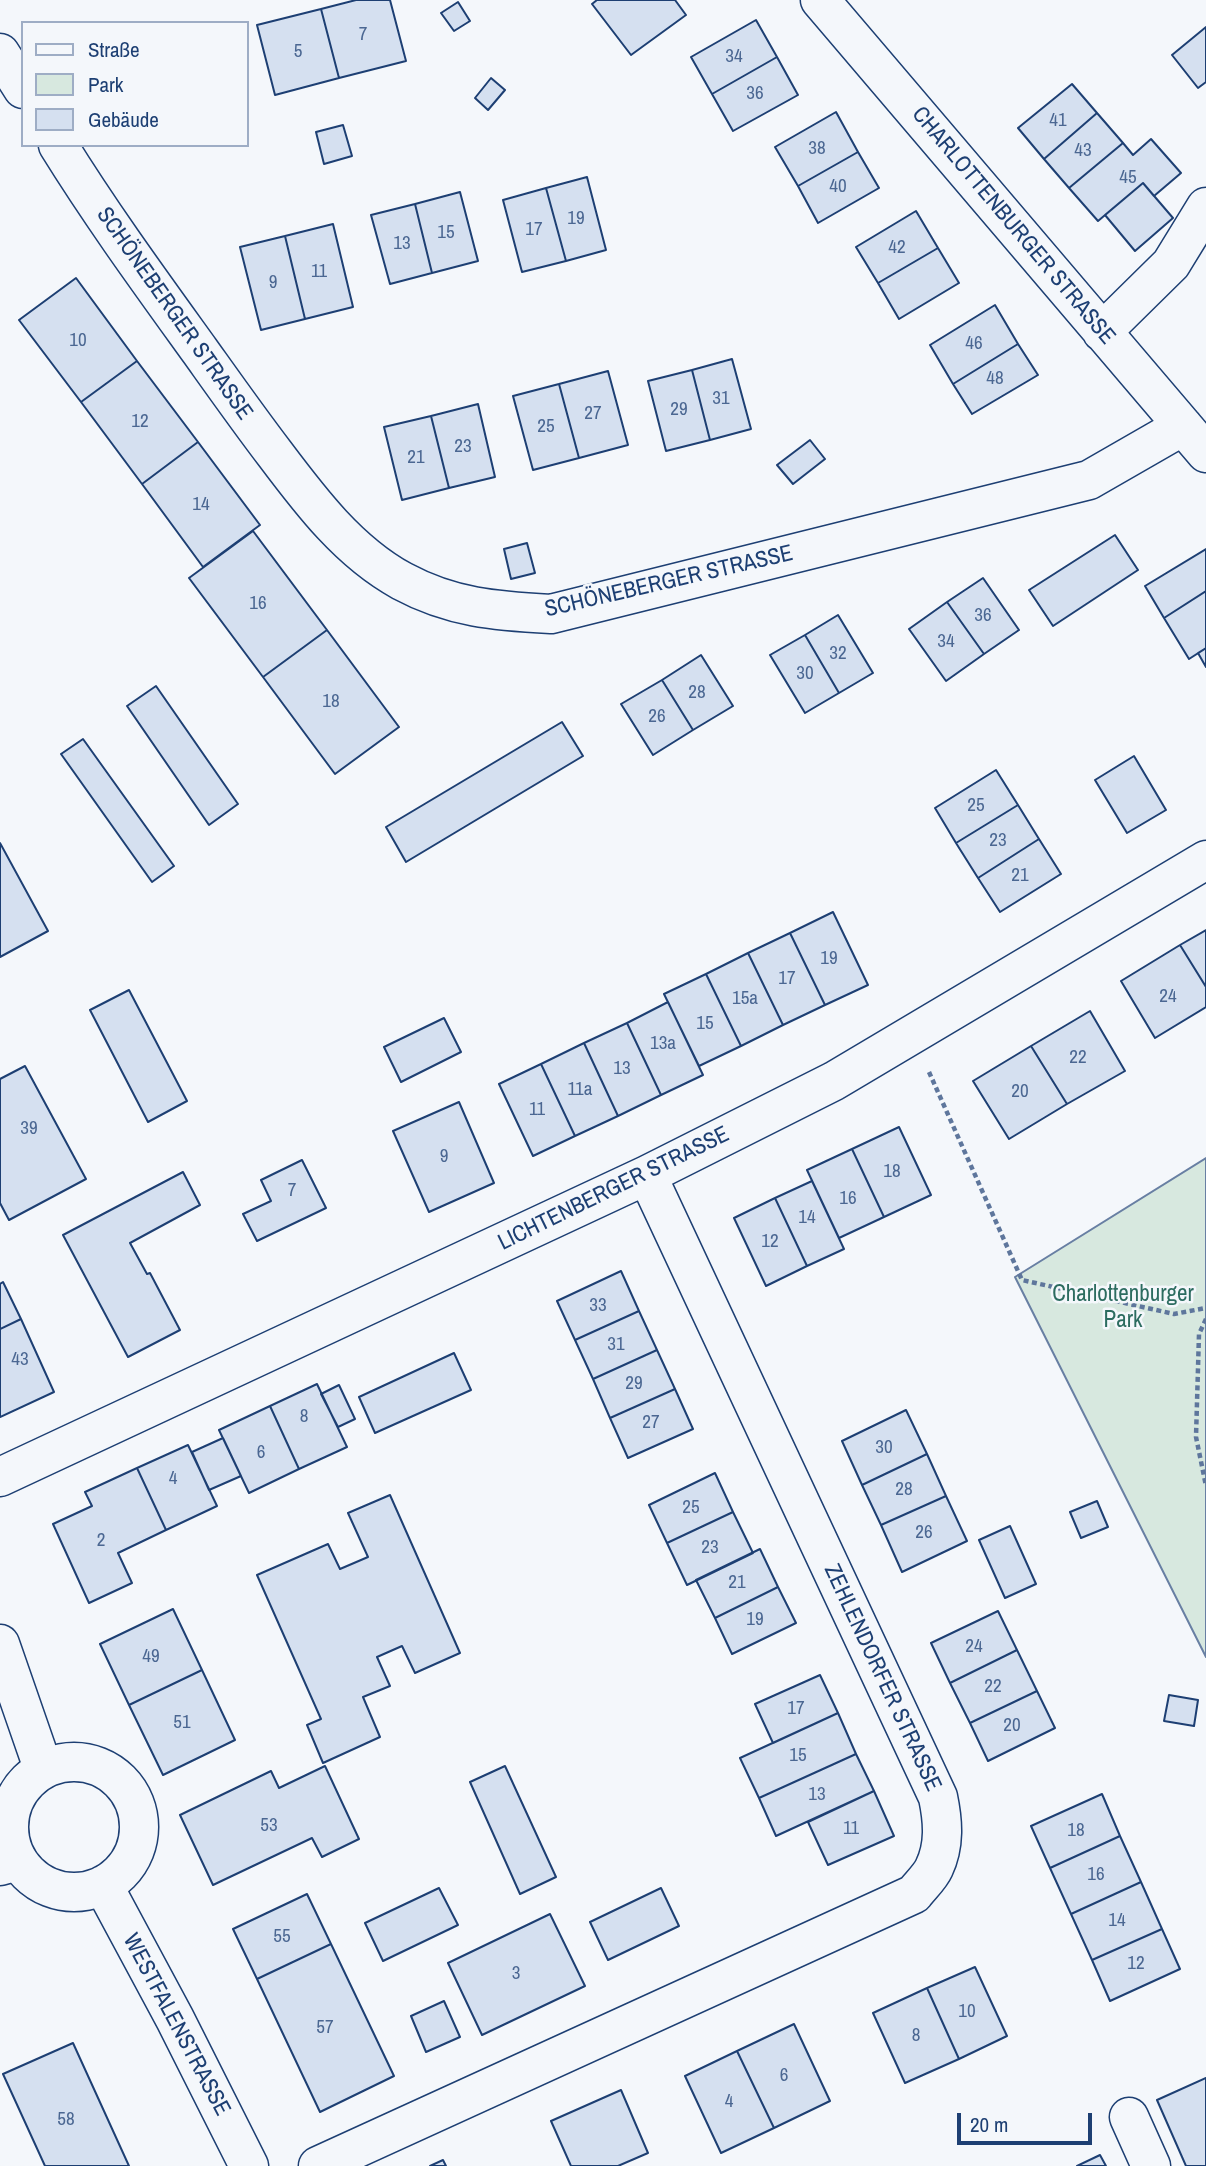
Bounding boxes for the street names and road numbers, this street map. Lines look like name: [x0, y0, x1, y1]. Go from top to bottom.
street label: CHARLOTTENBURGER STRASSE: [905, 102, 1121, 350]
street label: SCHÖNEBERGER STRASSE: [90, 202, 258, 426]
street label: SCHÖNEBERGER STRASSE: [542, 540, 796, 624]
street label: LICHTENBERGER STRASSE: [494, 1121, 734, 1257]
street label: ZEHLENDORFER STRASSE: [817, 1560, 947, 1796]
street label: WESTFALENSTRASSE: [116, 1929, 236, 2121]

